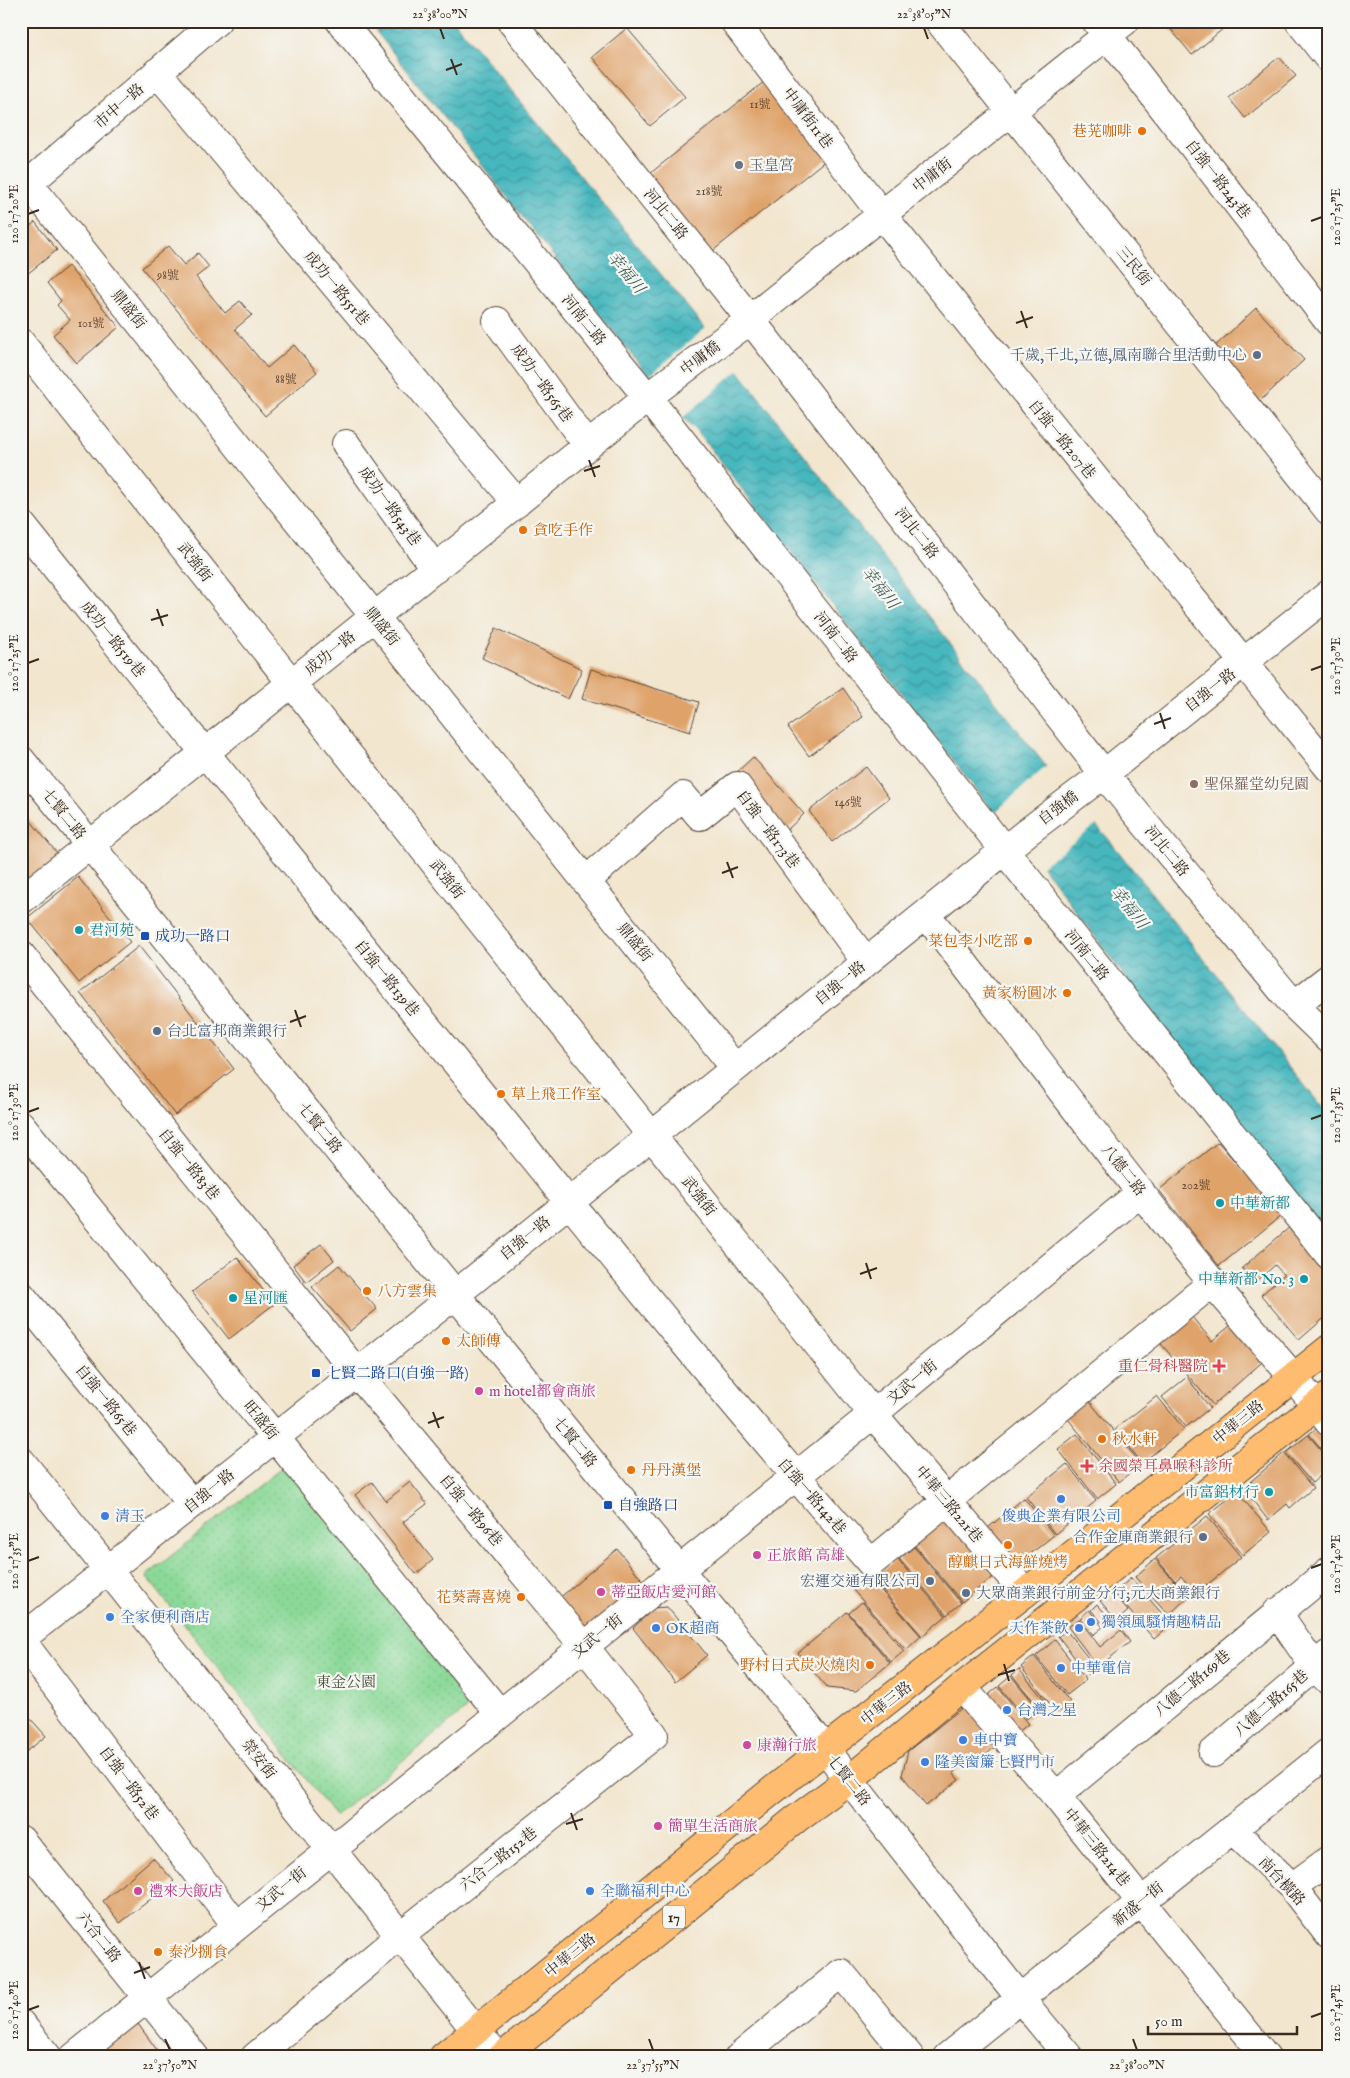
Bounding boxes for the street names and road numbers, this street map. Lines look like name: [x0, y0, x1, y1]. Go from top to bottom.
street label: 市中一路: [90, 80, 148, 133]
street label: 中庸街11巷: [779, 84, 837, 152]
street label: 自強一路243巷: [1181, 136, 1254, 223]
street label: 中庸街: [909, 154, 956, 197]
street label: 河北二路: [639, 185, 692, 244]
street label: 三民街: [1112, 243, 1155, 290]
street label: 成功一路551巷: [300, 247, 373, 329]
street label: 鼎盛街: [107, 286, 150, 333]
street label: 河南二路: [557, 291, 610, 350]
street label: 中庸橋: [677, 337, 724, 380]
street label: 成功一路565巷: [507, 340, 576, 426]
street label: 自強一路207巷: [1024, 396, 1099, 483]
street label: 成功一路543巷: [354, 463, 425, 550]
street label: 河北二路: [891, 504, 943, 563]
street label: 武強街: [173, 539, 216, 586]
street label: 成功一路519巷: [76, 597, 149, 681]
street label: 鼎盛街: [360, 603, 403, 650]
street label: 河南二路: [810, 608, 862, 667]
street label: 成功一路: [301, 627, 360, 680]
street label: 自強一路: [1181, 664, 1240, 716]
street label: 七賢二路: [37, 785, 90, 844]
street label: 自強一路173巷: [732, 786, 803, 872]
street label: 自強橋: [1035, 787, 1082, 830]
street label: 河北二路: [1140, 822, 1193, 881]
street label: 武強街: [425, 856, 468, 903]
street label: 鼎盛街: [613, 919, 656, 966]
street label: 河南二路: [1060, 926, 1113, 985]
street label: 自強一路139巷: [350, 936, 423, 1020]
street label: 自強一路: [811, 957, 870, 1010]
street label: 七賢二路: [293, 1099, 346, 1158]
street label: 自強一路83巷: [154, 1125, 223, 1204]
street label: 八德二路: [1098, 1141, 1150, 1200]
street label: 武強街: [677, 1173, 720, 1220]
street label: 自強一路: [496, 1212, 555, 1265]
street label: 文武一街: [883, 1356, 941, 1409]
street label: 自強一路65巷: [71, 1361, 140, 1440]
street label: 中華三路: [1209, 1396, 1268, 1449]
street label: 旺盛街: [239, 1397, 282, 1444]
street label: 七賢二路: [548, 1413, 601, 1472]
street label: 自強一路142巷: [773, 1454, 850, 1538]
street label: 中華三路221巷: [911, 1462, 986, 1547]
street label: 自強一路: [180, 1465, 239, 1518]
street label: 自強一路96巷: [435, 1471, 506, 1550]
street label: 文武一街: [568, 1610, 627, 1663]
street label: 八德二路169巷: [1150, 1646, 1234, 1721]
street label: 八德二路165巷: [1230, 1666, 1312, 1741]
street label: 中華三路: [857, 1677, 916, 1729]
street label: 榮安街: [237, 1736, 280, 1783]
street label: 自強一路52巷: [95, 1743, 162, 1824]
street label: 七賢二路: [823, 1751, 875, 1810]
street label: 中華三路214巷: [1059, 1804, 1134, 1890]
street label: 六合二路152巷: [456, 1823, 541, 1896]
street label: 南台橫路: [1254, 1853, 1309, 1910]
street label: 文武一街: [252, 1863, 311, 1916]
street label: 新盛一街: [1109, 1878, 1168, 1931]
road number: 17: [663, 1905, 685, 1928]
street label: 六合二路: [72, 1908, 125, 1967]
street label: 中華三路: [541, 1929, 600, 1982]

